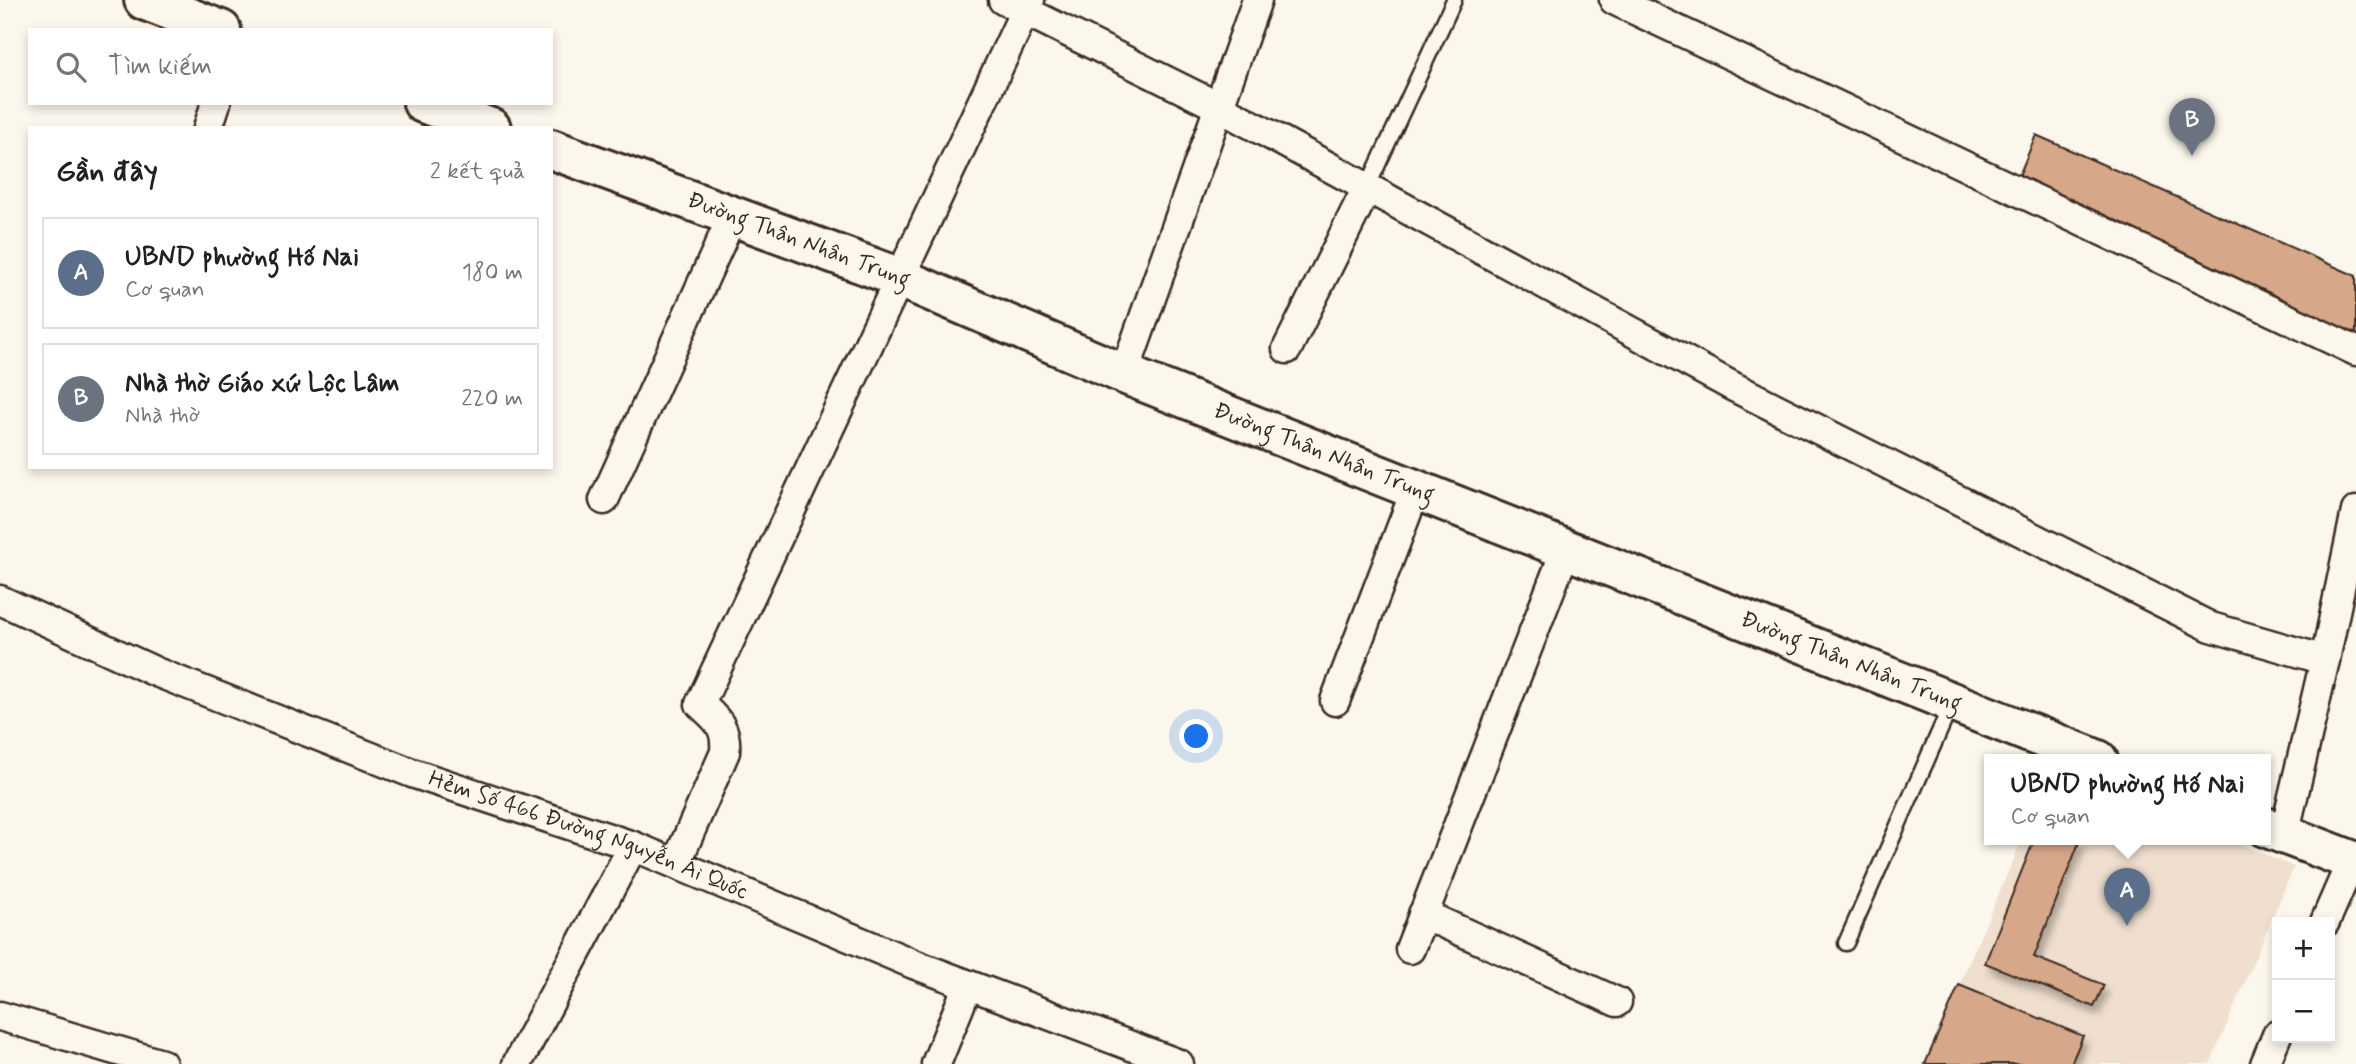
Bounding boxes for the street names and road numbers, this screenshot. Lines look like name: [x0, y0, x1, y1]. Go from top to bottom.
street label: Đường Thân Nhân Trung: [683, 186, 915, 297]
street label: Đường Thân Nhân Trung: [1209, 396, 1439, 512]
street label: Đường Thân Nhân Trung: [1736, 605, 1966, 721]
street label: Hẻm Số 466 Đường Nguyễn Ái Quốc: [424, 764, 752, 908]

